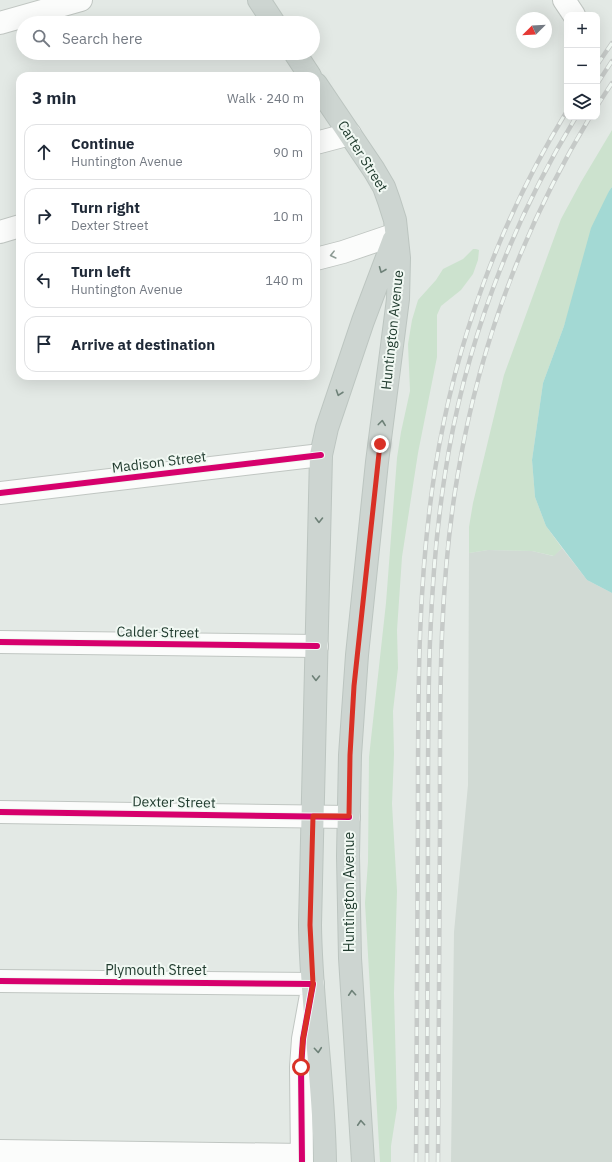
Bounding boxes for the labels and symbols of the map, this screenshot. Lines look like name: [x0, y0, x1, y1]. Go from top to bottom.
north arrow: [516, 12, 552, 48]
street label: Carter Street: [334, 117, 392, 195]
one-way arrow: [329, 250, 336, 259]
one-way arrow: [378, 267, 386, 274]
street label: Huntington Avenue: [377, 269, 407, 391]
one-way arrow: [335, 389, 343, 396]
one-way arrow: [377, 420, 386, 426]
route end: [371, 435, 389, 453]
street label: Madison Street: [111, 447, 207, 477]
one-way arrow: [315, 517, 323, 523]
street label: Calder Street: [117, 622, 200, 642]
one-way arrow: [312, 675, 320, 681]
street label: Dexter Street: [132, 792, 216, 812]
street label: Huntington Avenue: [340, 832, 358, 952]
street label: Plymouth Street: [105, 961, 207, 979]
one-way arrow: [347, 990, 356, 996]
one-way arrow: [314, 1047, 323, 1053]
route start: [292, 1058, 310, 1076]
one-way arrow: [356, 1120, 365, 1126]

